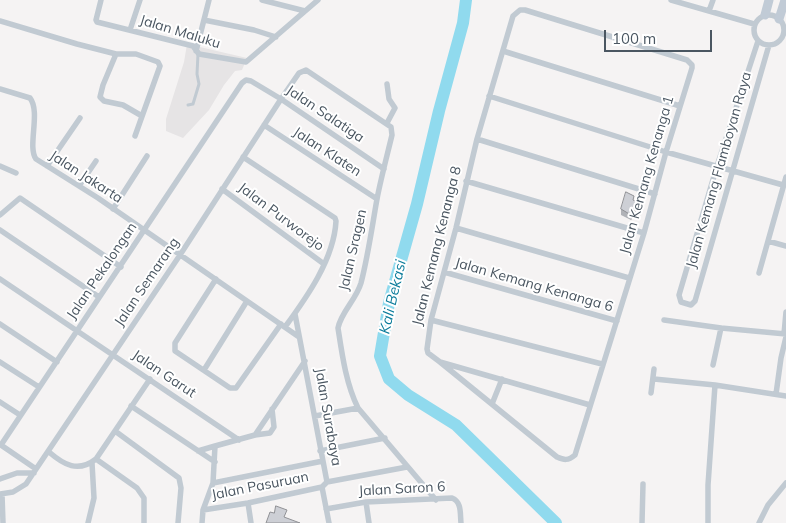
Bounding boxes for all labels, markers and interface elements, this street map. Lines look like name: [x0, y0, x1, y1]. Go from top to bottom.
street label: Jalan Maluku: [138, 12, 222, 52]
scale bar: [606, 20, 714, 52]
text: 100 m: [612, 29, 656, 48]
street label: Jalan Kemang Flamboyan Raya: [683, 70, 755, 270]
street label: Jalan Salatiga: [283, 82, 367, 146]
street label: Jalan Kemang Kenanga 1: [616, 94, 678, 256]
street label: Jalan Klaten: [290, 124, 364, 180]
street label: Jalan Jakarta: [46, 147, 126, 207]
street label: Jalan Kemang Kenanga 8: [409, 164, 465, 328]
street label: Jalan Purworejo: [235, 179, 327, 255]
street label: Jalan Sragen: [335, 208, 371, 292]
street label: Jalan Pekalongan: [63, 219, 141, 323]
street label: Jalan Semarang: [111, 234, 183, 330]
street label: Jalan Kemang Kenanga 6: [453, 254, 615, 316]
water label: Kali Bekasi: [376, 258, 410, 336]
street label: Jalan Garut: [129, 347, 199, 401]
street label: Jalan Surabaya: [311, 367, 345, 467]
street label: Jalan Pasuruan: [210, 468, 310, 504]
street label: Jalan Saron 6: [358, 478, 446, 500]

